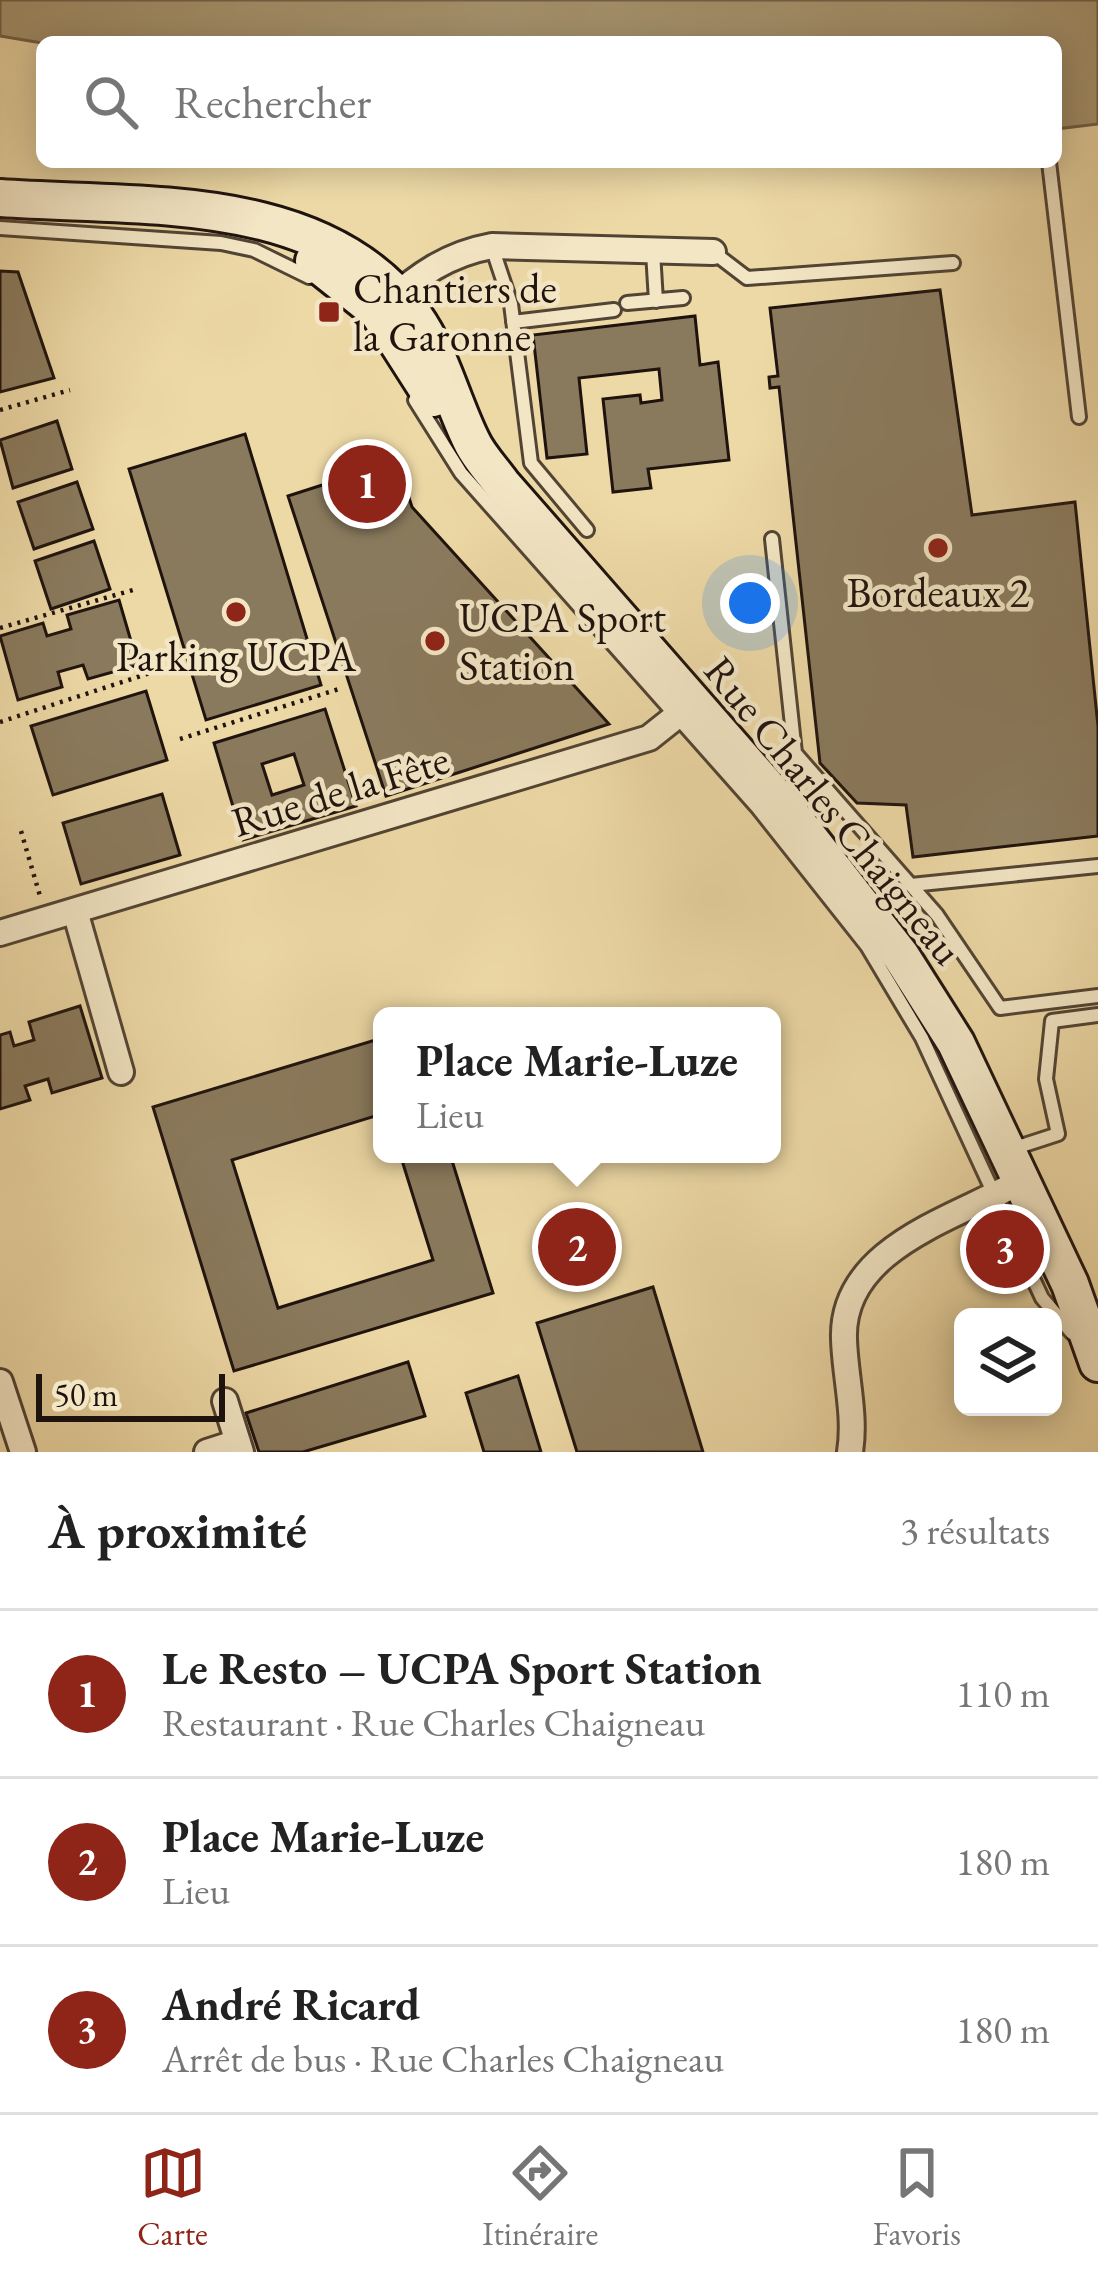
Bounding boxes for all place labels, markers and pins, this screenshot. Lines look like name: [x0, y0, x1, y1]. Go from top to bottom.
place label: Chantiers de la Garonne: [353, 261, 557, 364]
marker: Chantiers de la Garonne: [316, 299, 342, 325]
pin: 1: [328, 439, 406, 529]
marker: Bordeaux 2: [925, 535, 951, 561]
place label: Bordeaux 2: [847, 565, 1029, 620]
place label: UCPA Sport Station: [459, 590, 666, 693]
marker: Parking UCPA: [223, 599, 249, 625]
marker: UCPA Sport Station: [422, 628, 448, 654]
place label: Parking UCPA: [116, 629, 357, 684]
pin: 2: [538, 1202, 616, 1292]
pin: 3: [966, 1204, 1044, 1294]

